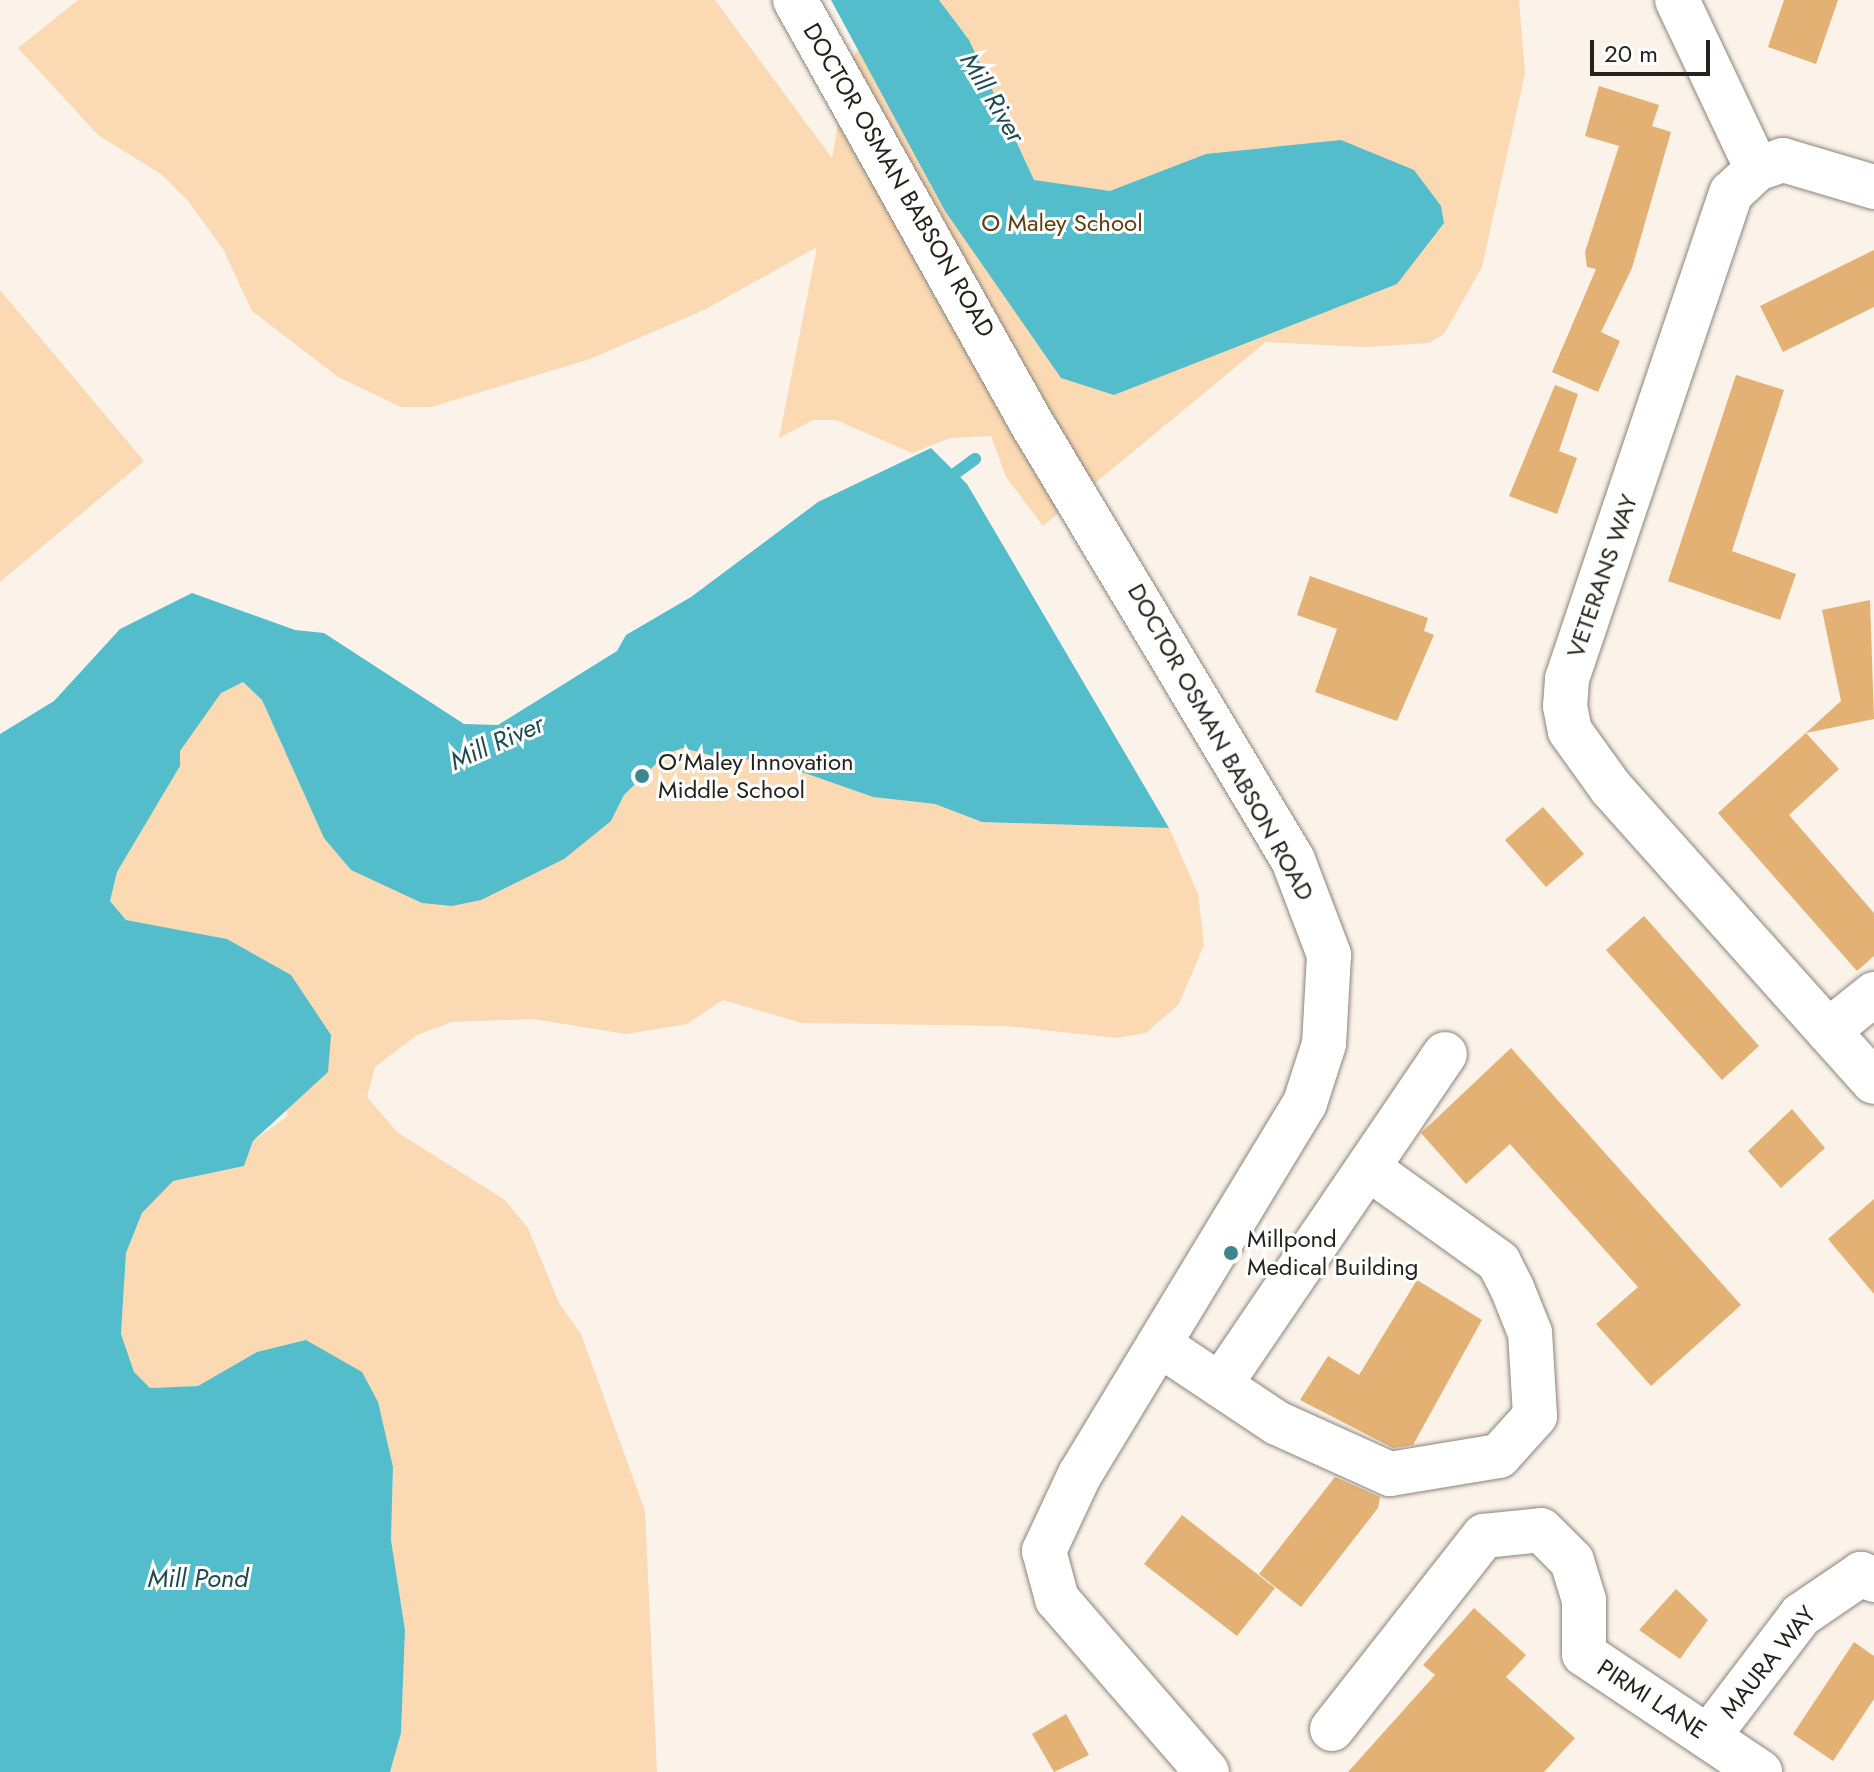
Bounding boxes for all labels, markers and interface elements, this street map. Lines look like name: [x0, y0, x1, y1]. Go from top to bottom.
street label: DOCTOR OSMAN BABSON ROAD: [797, 18, 1001, 342]
scale bar: [1594, 24, 1714, 74]
text: 20 m: [1604, 36, 1658, 71]
water label: Mill River: [953, 47, 1031, 149]
park label: O Maley School: [981, 209, 1143, 237]
street label: VETERANS WAY: [1561, 491, 1643, 661]
street label: DOCTOR OSMAN BABSON ROAD: [1122, 579, 1320, 905]
water label: Mill River: [445, 709, 549, 777]
place label: O'Maley Innovation Middle School: [658, 748, 854, 804]
marker: O'Maley Innovation Middle School: [633, 767, 651, 785]
place label: Millpond Medical Building: [1247, 1225, 1418, 1281]
marker: Millpond Medical Building: [1222, 1244, 1240, 1262]
water label: Mill Pond: [148, 1563, 248, 1595]
street label: MAURA WAY: [1714, 1600, 1822, 1724]
street label: PIRMI LANE: [1592, 1653, 1712, 1745]

